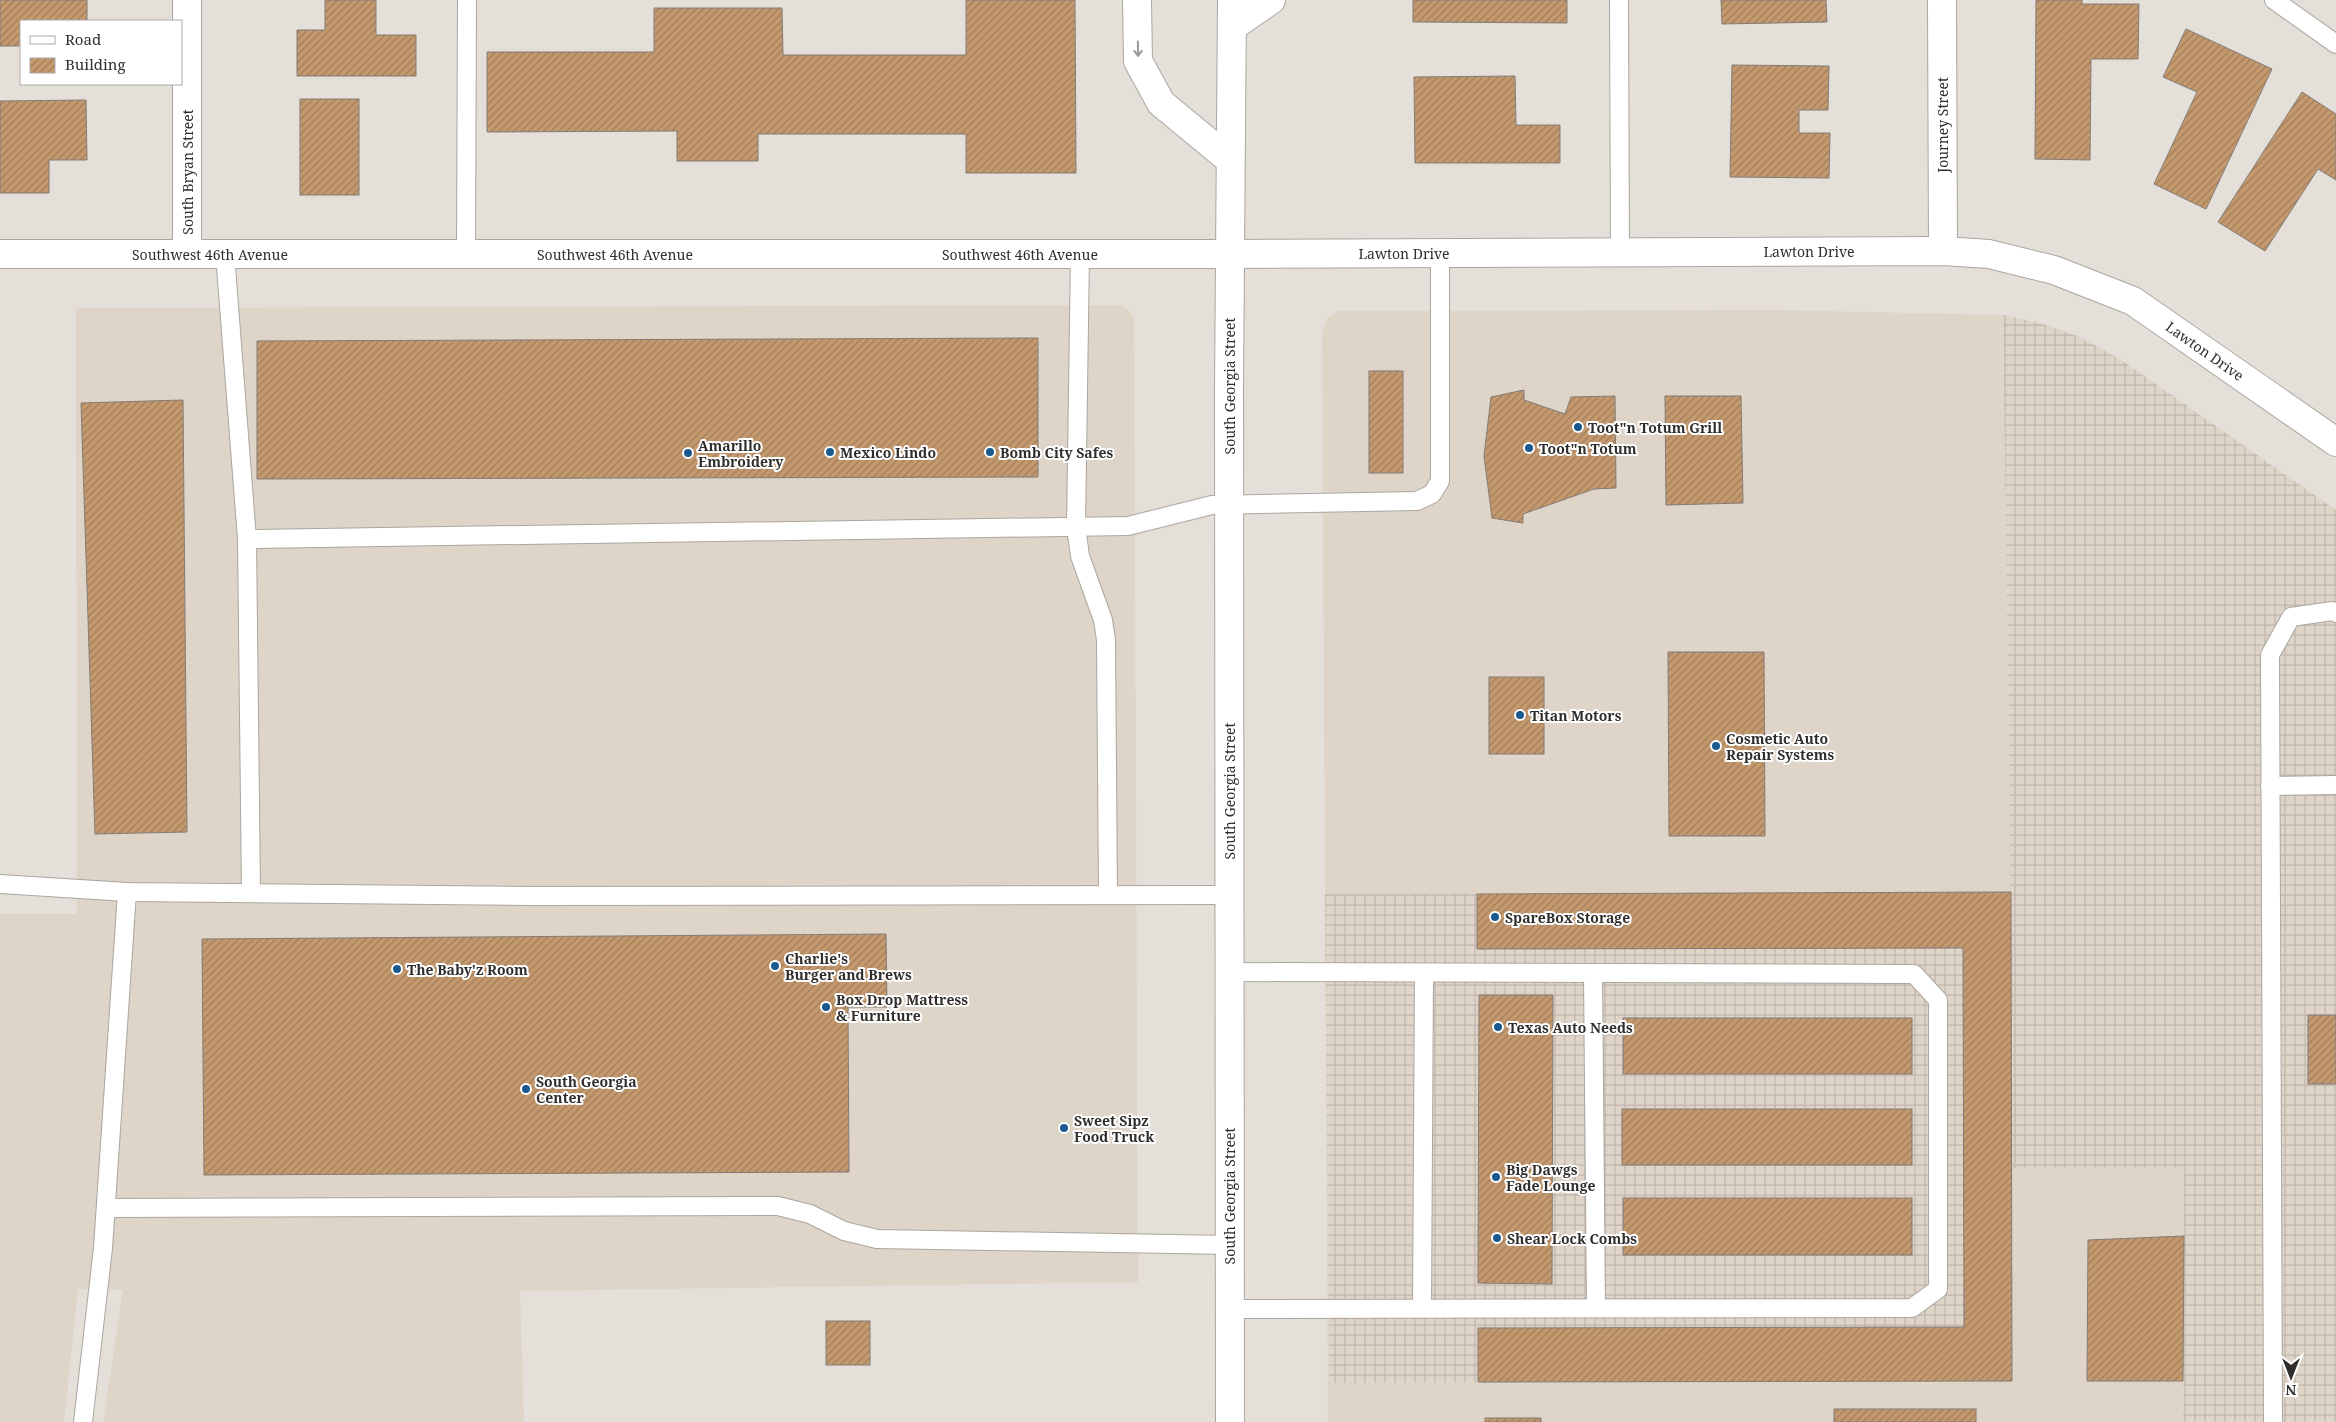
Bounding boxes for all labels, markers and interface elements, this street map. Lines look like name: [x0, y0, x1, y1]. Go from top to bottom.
legend: [20, 20, 182, 85]
text: Road: [65, 29, 101, 49]
one-way arrow: [1133, 40, 1143, 56]
text: Building: [65, 54, 126, 74]
street label: Journey Street: [1933, 77, 1952, 174]
street label: South Bryan Street: [178, 109, 197, 235]
street label: Lawton Drive: [1763, 242, 1855, 261]
street label: Lawton Drive: [1358, 244, 1450, 263]
street label: Southwest 46th Avenue: [132, 245, 288, 264]
street label: Southwest 46th Avenue: [537, 245, 693, 264]
street label: Southwest 46th Avenue: [942, 245, 1098, 264]
street label: Lawton Drive: [2162, 317, 2248, 385]
street label: South Georgia Street: [1220, 318, 1239, 454]
place label: Toot"n Totum Grill: [1588, 418, 1722, 437]
marker: Toot"n Totum Grill: [1572, 421, 1584, 433]
place label: Amarillo Embroidery: [698, 436, 784, 471]
place label: Toot"n Totum: [1539, 439, 1637, 458]
marker: Toot"n Totum: [1523, 442, 1535, 454]
place label: Mexico Lindo: [840, 443, 936, 462]
place label: Bomb City Safes: [1000, 443, 1113, 462]
marker: Mexico Lindo: [824, 446, 836, 458]
marker: Bomb City Safes: [984, 446, 996, 458]
marker: Amarillo Embroidery: [682, 447, 694, 459]
place label: Titan Motors: [1530, 706, 1622, 725]
marker: Titan Motors: [1514, 709, 1526, 721]
street label: South Georgia Street: [1220, 723, 1239, 859]
place label: Cosmetic Auto Repair Systems: [1726, 729, 1834, 764]
marker: Cosmetic Auto Repair Systems: [1710, 740, 1722, 752]
place label: SpareBox Storage: [1505, 908, 1630, 927]
marker: SpareBox Storage: [1489, 911, 1501, 923]
place label: Charlie's Burger and Brews: [785, 949, 912, 984]
place label: The Baby'z Room: [407, 960, 528, 979]
marker: Charlie's Burger and Brews: [769, 960, 781, 972]
marker: The Baby'z Room: [391, 963, 403, 975]
place label: Box Drop Mattress & Furniture: [836, 990, 968, 1025]
marker: Box Drop Mattress & Furniture: [820, 1001, 832, 1013]
place label: Texas Auto Needs: [1508, 1018, 1633, 1037]
marker: Texas Auto Needs: [1492, 1021, 1504, 1033]
place label: South Georgia Center: [536, 1072, 637, 1107]
marker: South Georgia Center: [520, 1083, 532, 1095]
place label: Sweet Sipz Food Truck: [1074, 1111, 1154, 1146]
marker: Sweet Sipz Food Truck: [1058, 1122, 1070, 1134]
street label: South Georgia Street: [1220, 1128, 1239, 1264]
place label: Big Dawgs Fade Lounge: [1506, 1160, 1596, 1195]
marker: Big Dawgs Fade Lounge: [1490, 1171, 1502, 1183]
place label: Shear Lock Combs: [1507, 1229, 1637, 1248]
marker: Shear Lock Combs: [1491, 1232, 1503, 1244]
north arrow: [2266, 1352, 2316, 1402]
text: N: [2285, 1381, 2297, 1400]

